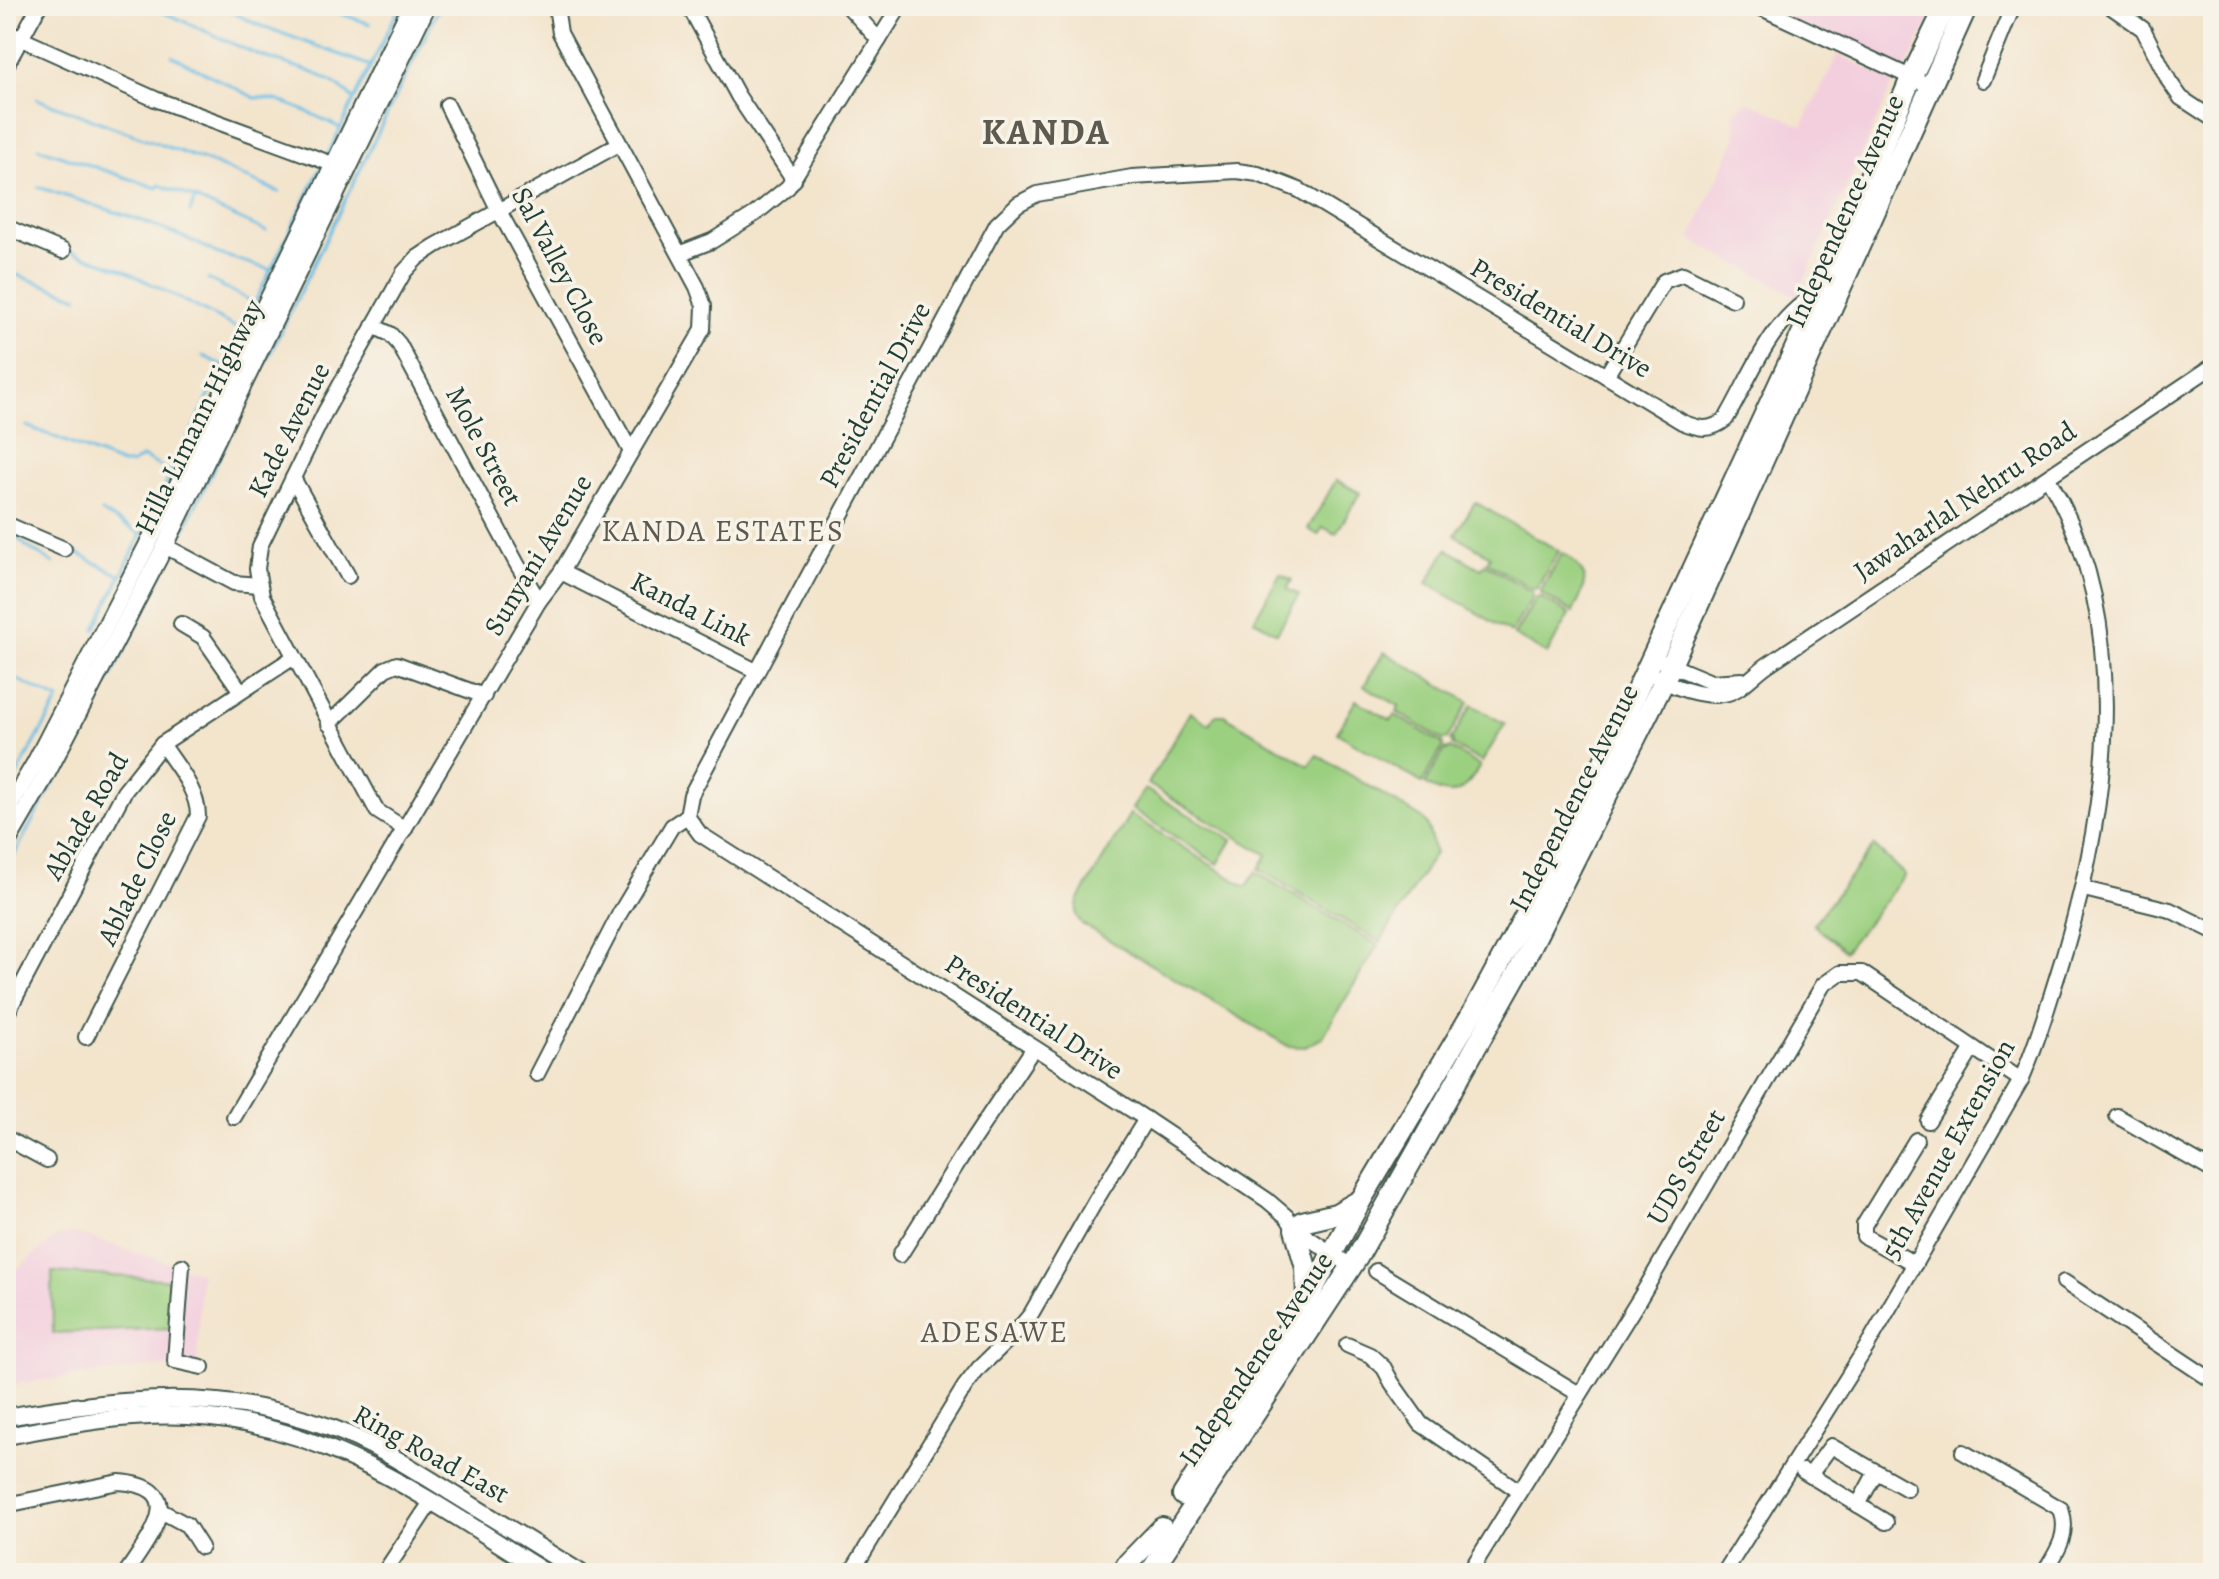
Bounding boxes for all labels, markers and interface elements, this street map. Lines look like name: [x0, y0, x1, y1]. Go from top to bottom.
street label: Independence Avenue: [1777, 88, 1913, 334]
district label: KANDA: [981, 107, 1111, 156]
street label: Sal Valley Close: [502, 180, 618, 352]
street label: Presidential Drive: [1463, 249, 1659, 387]
street label: Hilla Limann Highway: [126, 293, 273, 541]
street label: Presidential Drive: [810, 295, 940, 495]
street label: Kade Avenue: [239, 356, 339, 504]
street label: Mole Street: [437, 379, 531, 513]
street label: Jawaharlal Nehru Road: [1846, 412, 2085, 590]
street label: Sunyani Avenue: [475, 467, 601, 643]
district label: KANDA ESTATES: [601, 511, 845, 551]
street label: Kanda Link: [624, 562, 758, 656]
street label: Independence Avenue: [1500, 677, 1648, 919]
street label: Ablade Road: [34, 744, 138, 888]
street label: Ablade Close: [88, 804, 186, 952]
street label: Presidential Drive: [937, 945, 1131, 1089]
street label: 5th Avenue Extension: [1872, 1032, 2024, 1266]
street label: UDS Street: [1638, 1102, 1734, 1232]
street label: Independence Avenue: [1170, 1244, 1342, 1474]
district label: ADESAWE: [920, 1312, 1069, 1352]
street label: Ring Road East: [346, 1395, 516, 1513]

